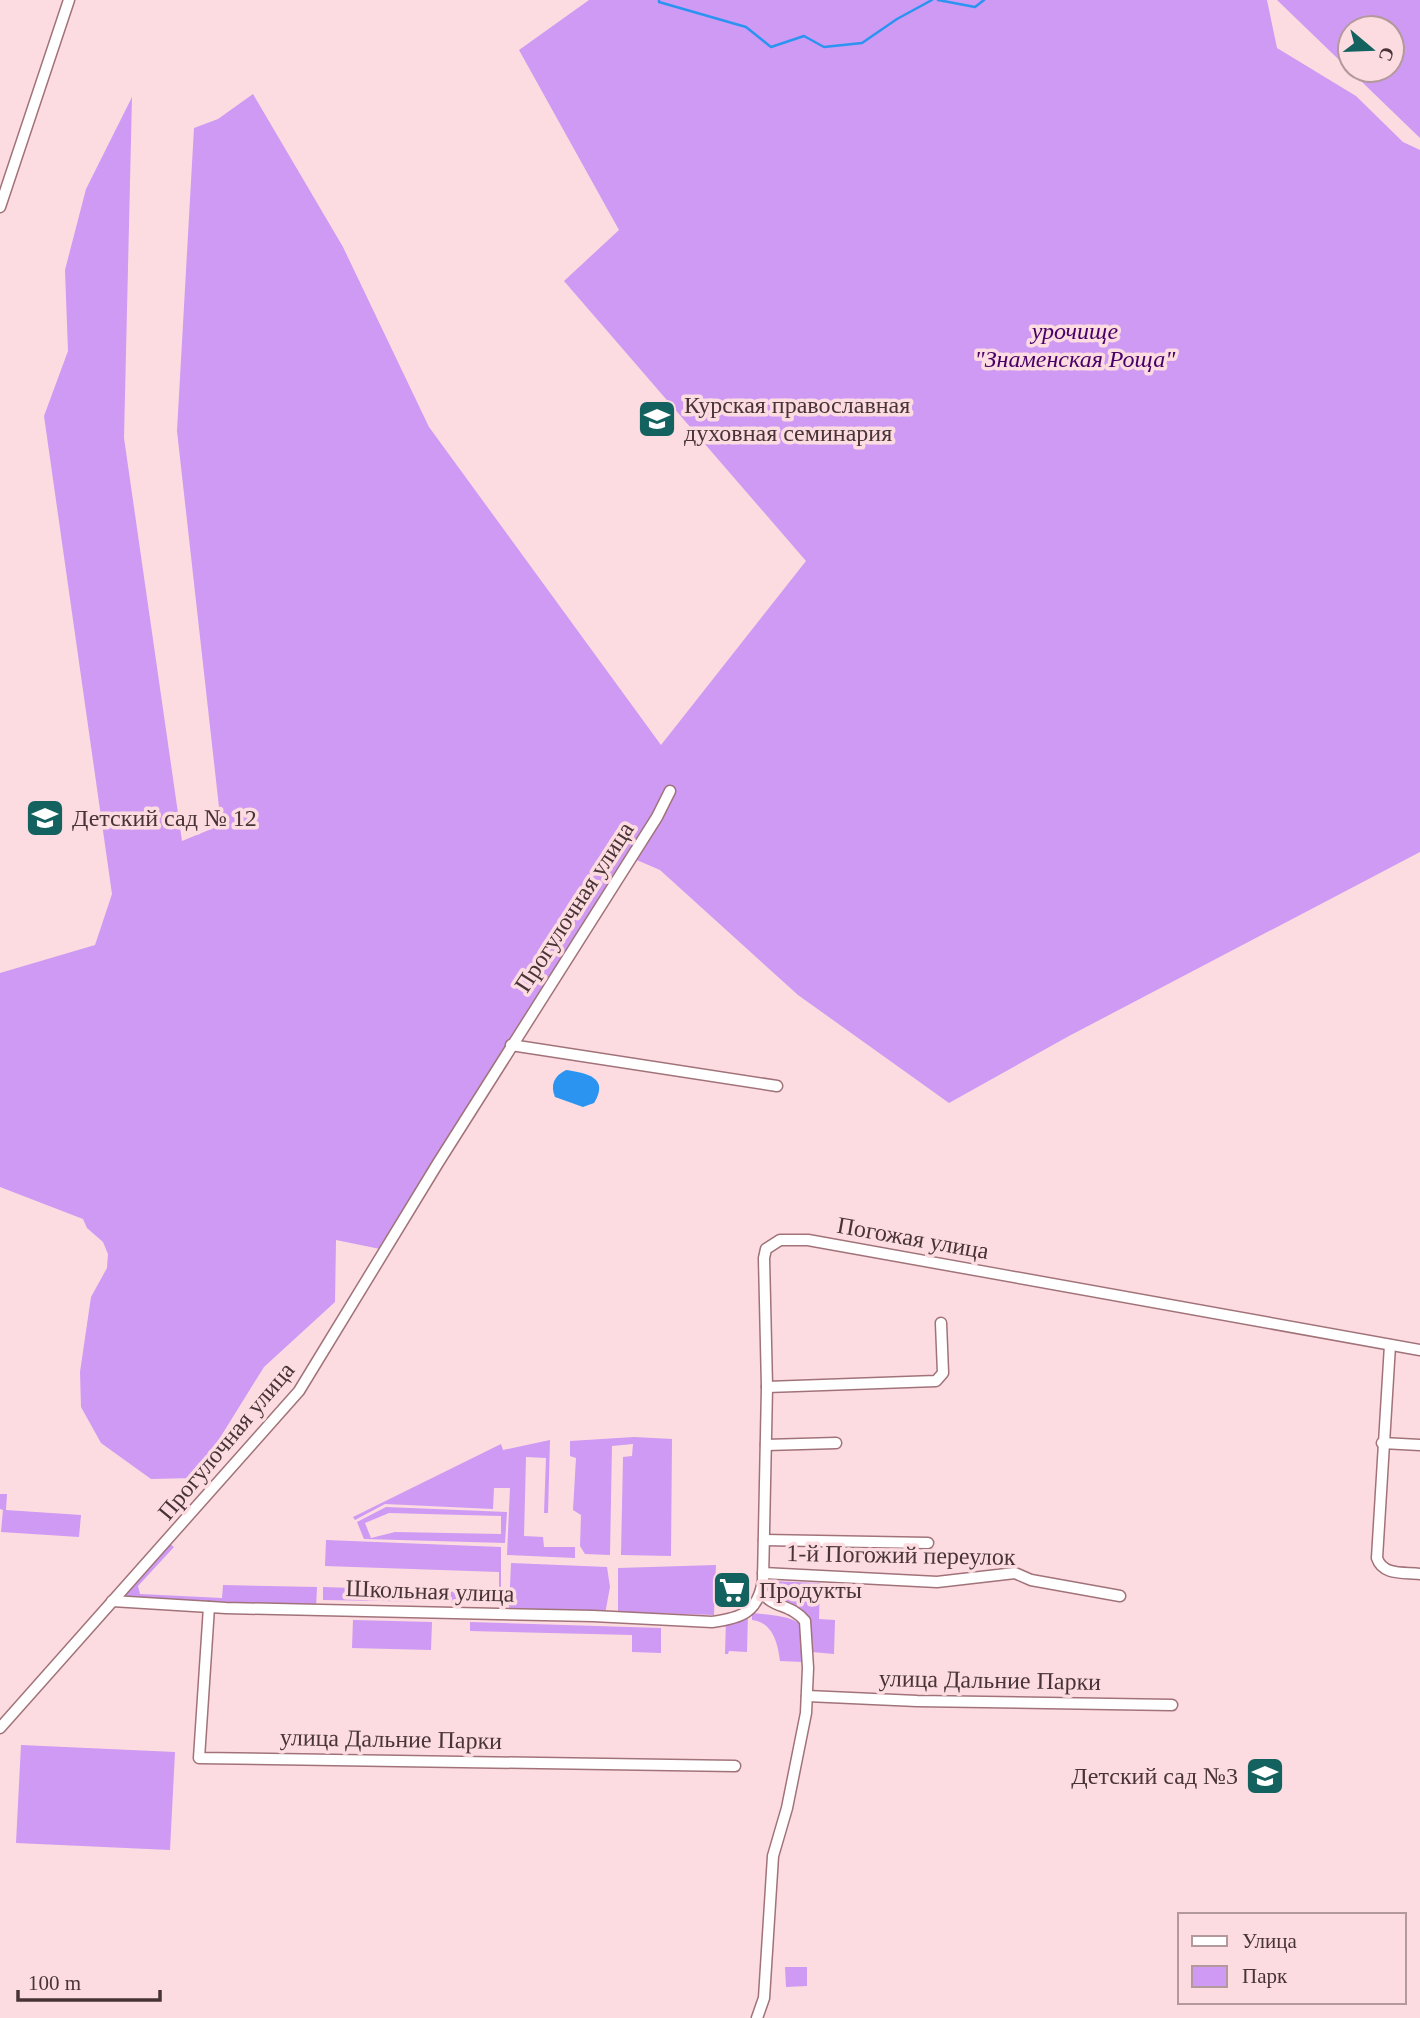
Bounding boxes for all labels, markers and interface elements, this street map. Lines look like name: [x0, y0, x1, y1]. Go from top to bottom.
north arrow: [1336, 14, 1406, 84]
text: С: [1374, 44, 1399, 64]
park label: урочище "Знаменская Роща": [975, 318, 1176, 372]
place label: Курская православная духовная семинария: [684, 392, 910, 446]
school or university icon: Курская православная духовная семинария: [636, 398, 678, 440]
school or university icon: Детский сад № 12: [24, 797, 66, 839]
place label: Детский сад № 12: [72, 805, 257, 831]
street label: Прогулочная улица: [509, 817, 639, 997]
street label: Погожая улица: [835, 1212, 991, 1264]
street label: Прогулочная улица: [153, 1357, 300, 1525]
street label: 1-й Погожий переулок: [786, 1540, 1016, 1570]
supermarket icon: Продукты: [711, 1569, 753, 1611]
street label: Школьная улица: [345, 1575, 515, 1607]
place label: Продукты: [759, 1577, 862, 1603]
street label: улица Дальние Парки: [879, 1665, 1101, 1695]
street label: улица Дальние Парки: [280, 1724, 502, 1754]
school or university icon: Детский сад №3: [1244, 1755, 1286, 1797]
place label: Детский сад №3: [1071, 1763, 1238, 1789]
legend: [1178, 1913, 1406, 2004]
text: Улица: [1242, 1929, 1297, 1953]
scale bar: [18, 1958, 159, 2002]
text: Парк: [1242, 1964, 1288, 1988]
text: 100 m: [28, 1971, 81, 1995]

